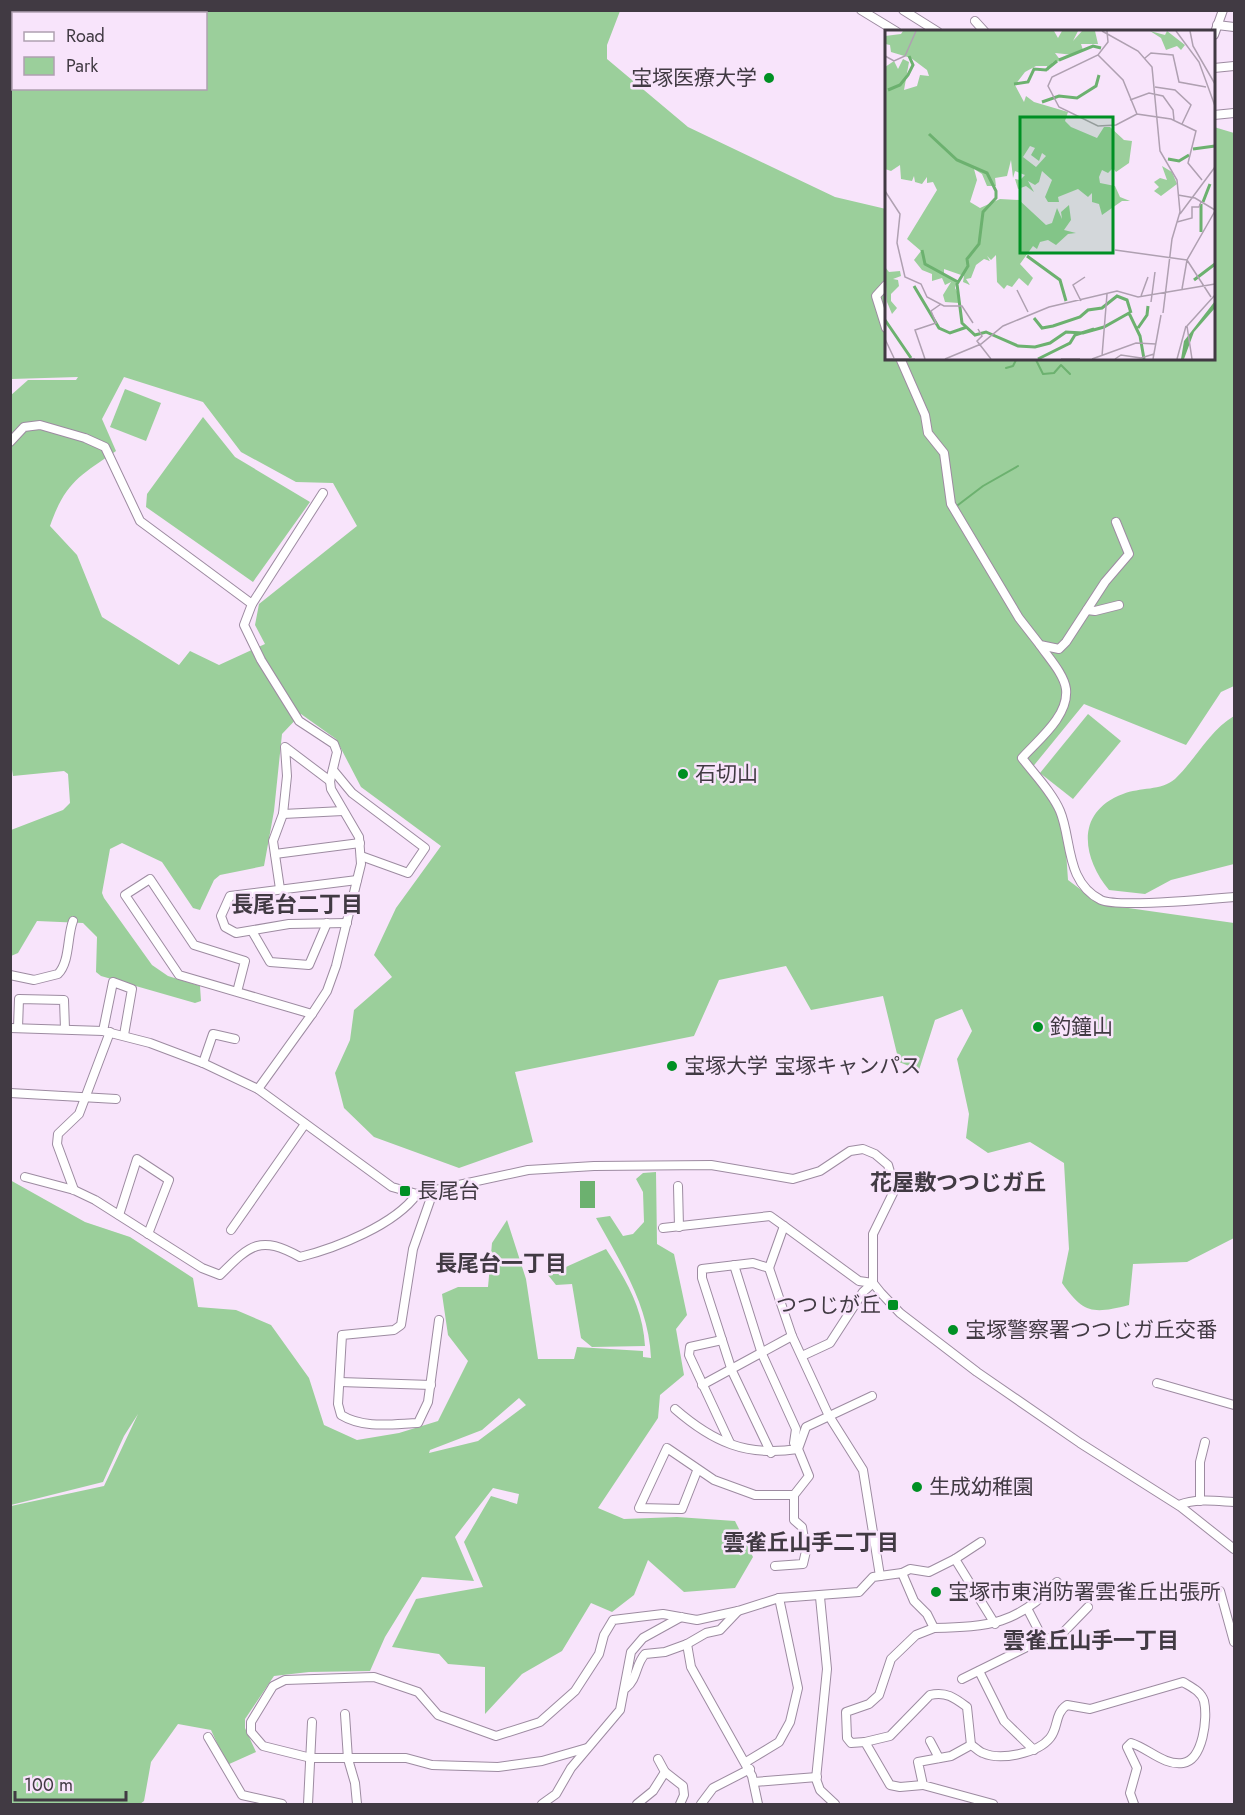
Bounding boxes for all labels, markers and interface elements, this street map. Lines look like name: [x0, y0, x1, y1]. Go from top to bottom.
legend: [12, 12, 207, 90]
text: Road: [66, 23, 105, 49]
inset map: [885, 30, 1215, 360]
text: Park: [66, 53, 98, 79]
place label: 宝塚医療大学: [631, 63, 757, 93]
marker: 宝塚医療大学: [762, 71, 776, 85]
place label: 石切山: [695, 759, 758, 789]
marker: 石切山: [676, 767, 690, 781]
district label: 長尾台二丁目: [231, 888, 363, 920]
place label: 釣鐘山: [1050, 1012, 1113, 1042]
marker: 釣鐘山: [1031, 1020, 1045, 1034]
place label: 宝塚大学 宝塚キャンパス: [684, 1051, 921, 1081]
marker: 宝塚大学 宝塚キャンパス: [665, 1059, 679, 1073]
district label: 花屋敷つつじガ丘: [870, 1166, 1046, 1198]
place label: 長尾台: [417, 1176, 480, 1206]
marker: 長尾台: [398, 1184, 412, 1198]
district label: 長尾台一丁目: [435, 1247, 567, 1279]
place label: つつじが丘: [776, 1290, 881, 1320]
marker: つつじが丘: [886, 1298, 900, 1312]
place label: 宝塚警察署つつじガ丘交番: [965, 1315, 1217, 1345]
marker: 宝塚警察署つつじガ丘交番: [946, 1323, 960, 1337]
place label: 生成幼稚園: [929, 1472, 1034, 1502]
marker: 生成幼稚園: [910, 1480, 924, 1494]
district label: 雲雀丘山手二丁目: [723, 1526, 899, 1558]
place label: 宝塚市東消防署雲雀丘出張所: [948, 1577, 1221, 1607]
marker: 宝塚市東消防署雲雀丘出張所: [929, 1585, 943, 1599]
district label: 雲雀丘山手一丁目: [1003, 1624, 1179, 1656]
scale bar: [15, 1764, 126, 1802]
text: 100 m: [24, 1772, 73, 1798]

